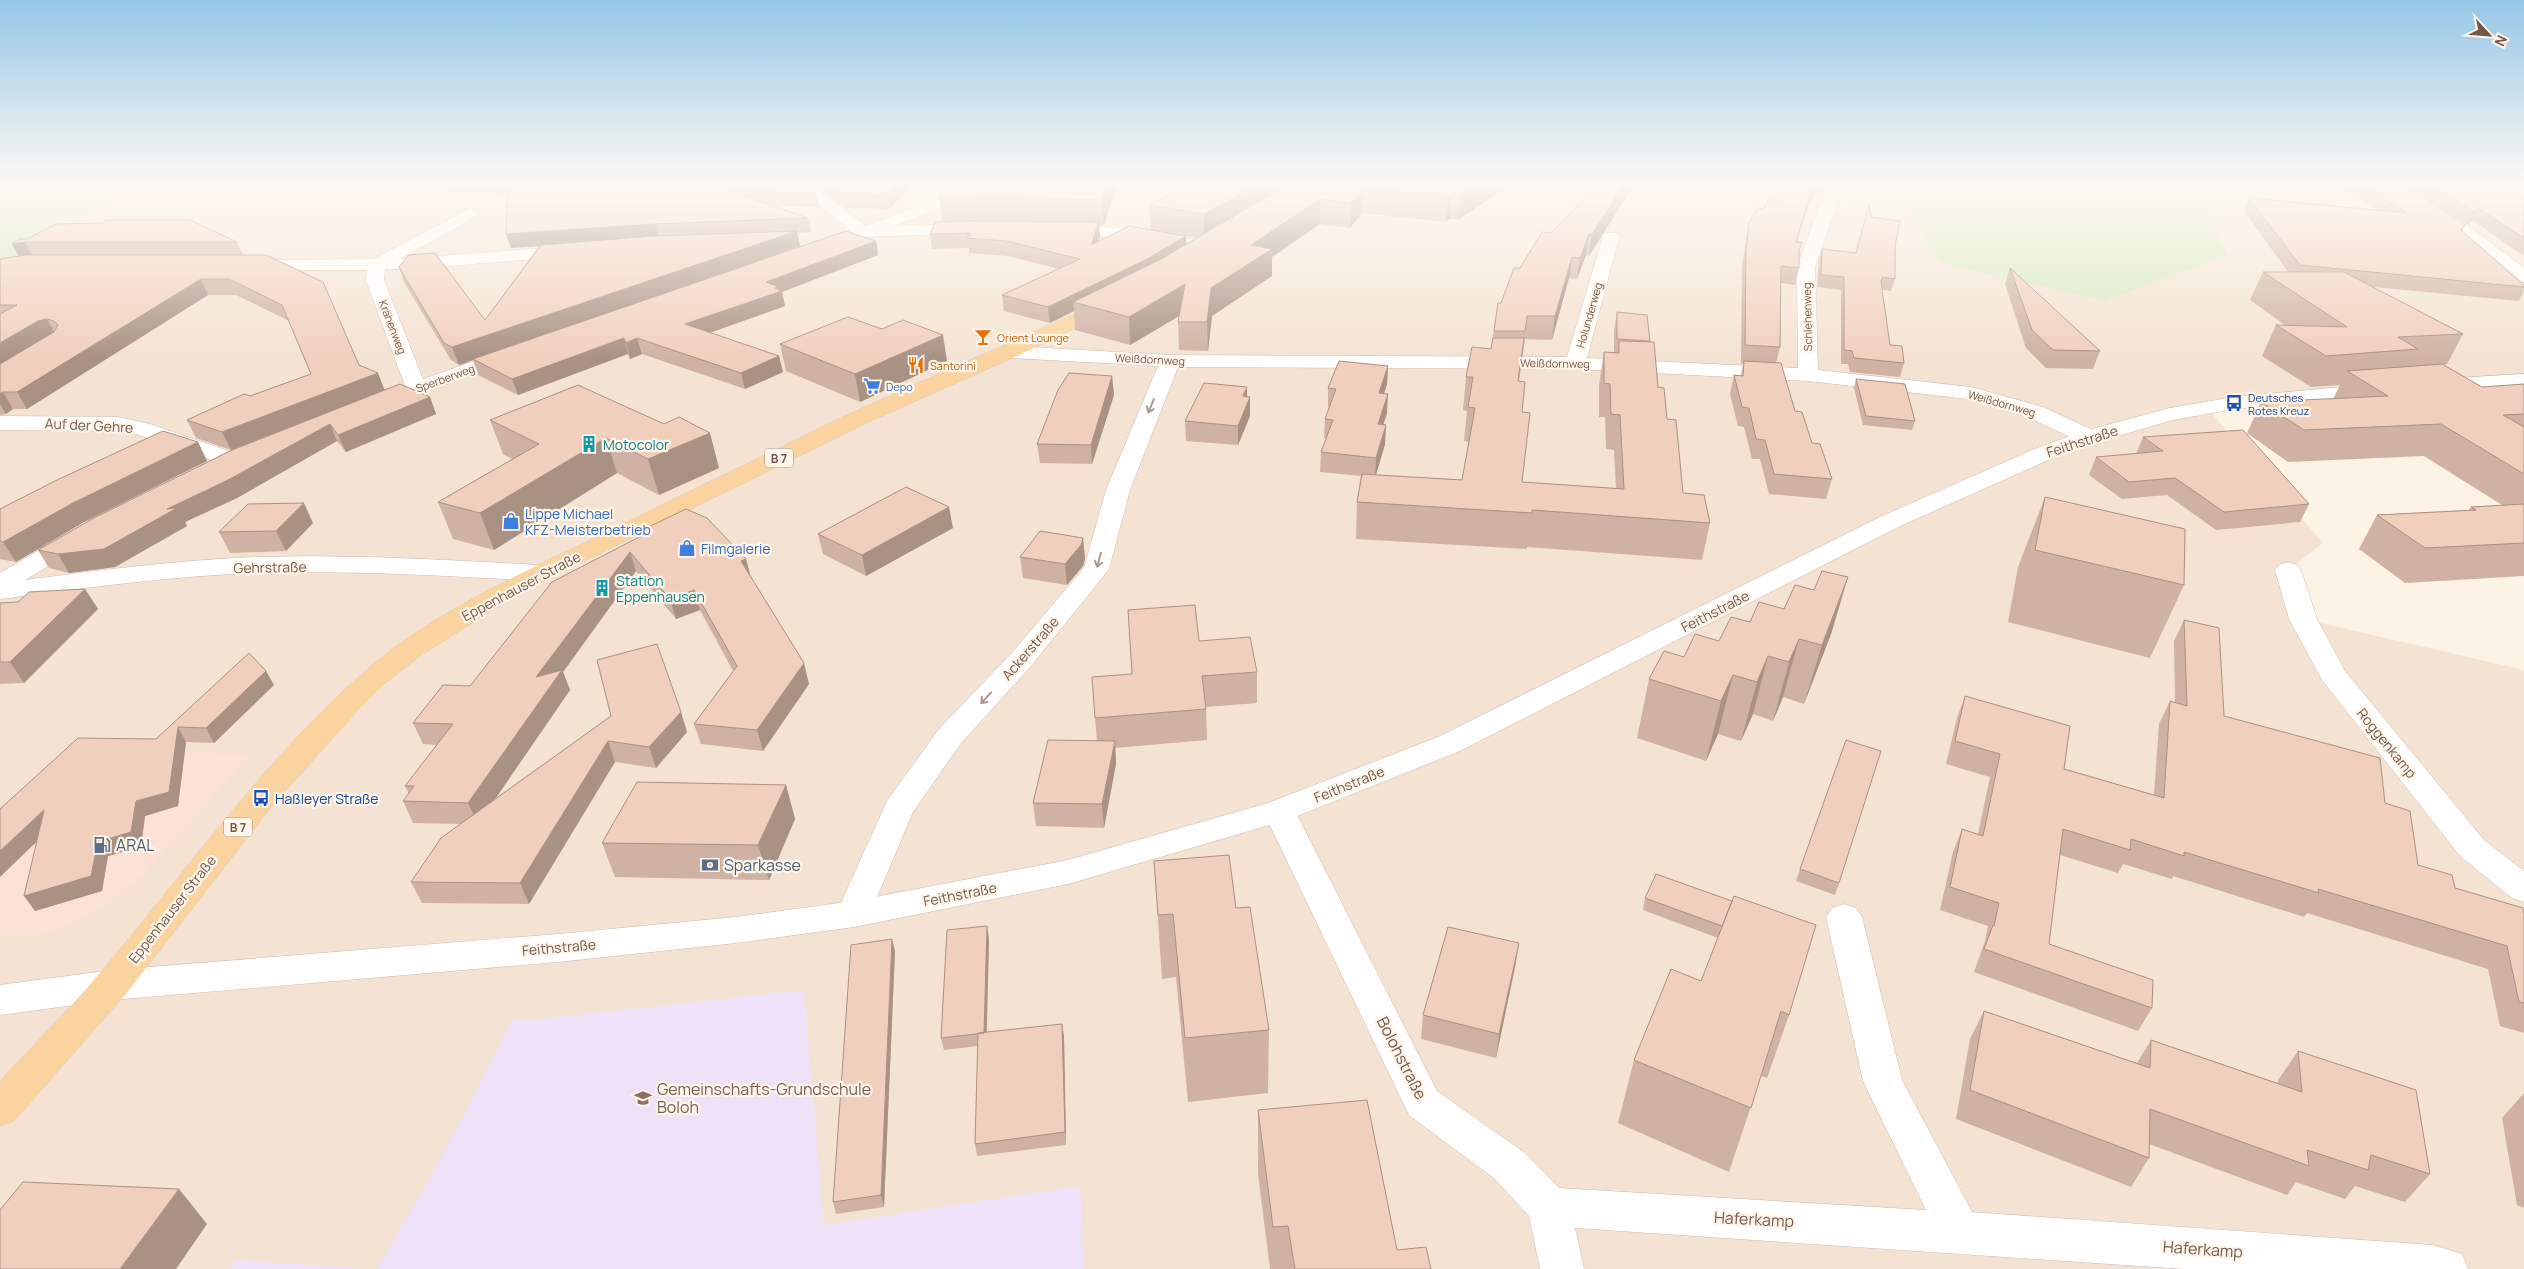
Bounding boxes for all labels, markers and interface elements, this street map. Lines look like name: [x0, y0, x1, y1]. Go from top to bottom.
north arrow: [2464, 10, 2514, 60]
text: N: [2490, 32, 2512, 50]
street label: Holunderweg: [1572, 280, 1606, 350]
street label: Schlehenweg: [1799, 282, 1815, 352]
street label: Krähenweg: [376, 298, 410, 356]
bar icon: Orient Lounge: [973, 327, 993, 347]
place label: Orient Lounge: [997, 330, 1070, 345]
street label: Weißdornweg: [1115, 350, 1185, 368]
restaurant icon: Santorini: [906, 355, 926, 375]
street label: Weißdornweg: [1520, 355, 1590, 371]
place label: Santorini: [930, 358, 976, 373]
street label: Sperberweg: [413, 360, 477, 396]
supermarket icon: Depo: [862, 376, 882, 396]
place label: Depo: [886, 379, 913, 394]
street label: Weißdornweg: [1966, 386, 2038, 420]
place label: Deutsches Rotes Kreuz: [2248, 390, 2309, 418]
bus stop icon: Deutsches Rotes Kreuz: [2224, 393, 2244, 413]
one-way arrow: [1146, 398, 1156, 413]
street label: Auf der Gehre: [44, 413, 134, 437]
street label: Feithstraße: [2044, 420, 2120, 462]
building icon: Motocolor: [579, 434, 599, 454]
place label: Motocolor: [603, 435, 669, 454]
road number: B 7: [765, 448, 793, 468]
place label: Lippe Michael KFZ-Meisterbetrieb: [525, 504, 651, 539]
shop icon: Lippe Michael KFZ-Meisterbetrieb: [501, 511, 521, 531]
shop icon: Filmgalerie: [677, 538, 697, 558]
place label: Filmgalerie: [701, 539, 770, 558]
street label: Eppenhauser Straße: [458, 547, 584, 625]
one-way arrow: [1093, 551, 1103, 567]
street label: Gehrstraße: [233, 557, 307, 577]
place label: Station Eppenhausen: [616, 571, 705, 606]
building icon: Station Eppenhausen: [592, 578, 612, 598]
street label: Feithstraße: [1678, 586, 1752, 636]
street label: Ackerstraße: [997, 612, 1063, 684]
one-way arrow: [980, 692, 992, 705]
street label: Roggenkamp: [2353, 704, 2421, 782]
street label: Feithstraße: [1311, 761, 1387, 807]
bus stop icon: Haßleyer Straße: [251, 788, 271, 808]
place label: Haßleyer Straße: [275, 789, 379, 808]
road number: B 7: [224, 818, 252, 836]
place label: ARAL: [116, 834, 155, 856]
fuel station icon: ARAL: [92, 835, 112, 855]
street label: Eppenhauser Straße: [124, 851, 220, 967]
place label: Sparkasse: [724, 854, 801, 876]
bank icon: Sparkasse: [700, 855, 720, 875]
street label: Feithstraße: [922, 878, 998, 910]
street label: Feithstraße: [521, 934, 597, 960]
street label: Bolohstraße: [1372, 1013, 1432, 1103]
place label: Gemeinschafts-Grundschule Boloh: [657, 1078, 871, 1118]
school or university icon: Gemeinschafts-Grundschule Boloh: [633, 1088, 653, 1108]
street label: Haferkamp: [1713, 1206, 1795, 1232]
street label: Haferkamp: [2162, 1235, 2244, 1263]

